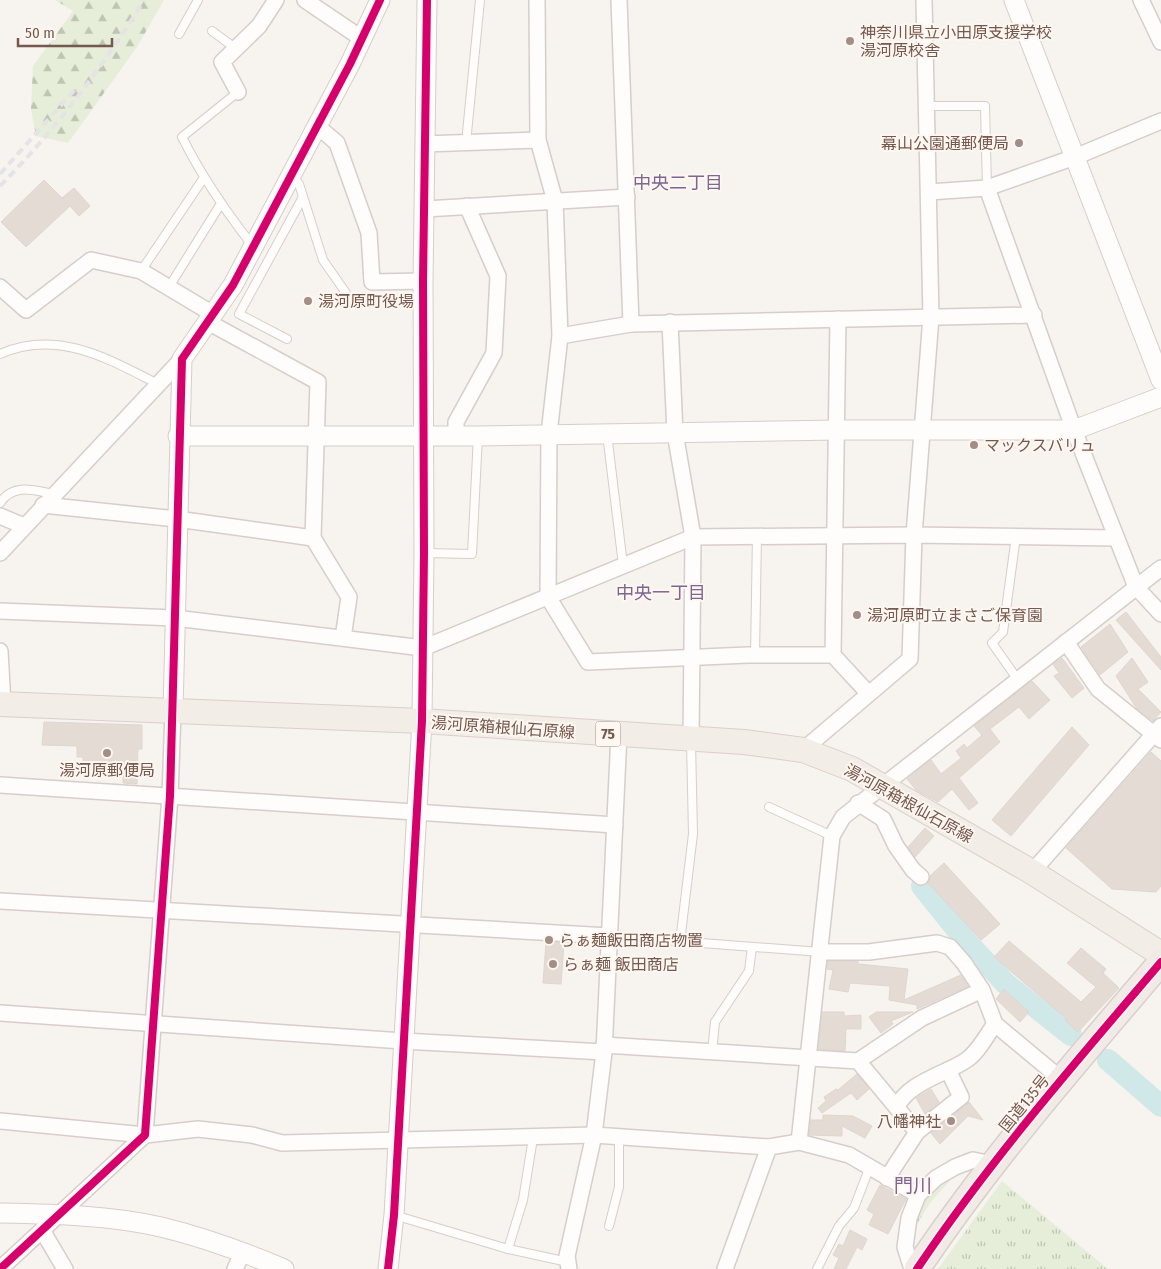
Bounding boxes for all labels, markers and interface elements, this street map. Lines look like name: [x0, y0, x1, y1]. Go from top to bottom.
scale bar: [18, 15, 111, 47]
place label: 神奈川県立小田原支援学校 湯河原校舎: [860, 23, 1052, 60]
text: 50 m: [25, 24, 55, 42]
marker: 神奈川県立小田原支援学校 湯河原校舎: [844, 35, 856, 47]
place label: 幕山公園通郵便局: [881, 134, 1009, 153]
marker: 幕山公園通郵便局: [1013, 137, 1025, 149]
district label: 中央二丁目: [633, 172, 723, 194]
place label: 湯河原町役場: [318, 292, 414, 311]
marker: 湯河原町役場: [302, 295, 314, 307]
place label: マックスバリュ: [984, 436, 1096, 455]
marker: マックスバリュ: [968, 439, 980, 451]
district label: 中央一丁目: [616, 582, 706, 604]
place label: 湯河原町立まさご保育園: [867, 606, 1043, 625]
marker: 湯河原町立まさご保育園: [851, 609, 863, 621]
street label: 湯河原箱根仙石原線: [430, 713, 575, 742]
road number: 75: [596, 722, 620, 746]
marker: 湯河原郵便局: [101, 747, 113, 759]
street label: 湯河原箱根仙石原線: [841, 760, 976, 847]
place label: 湯河原郵便局: [59, 761, 155, 780]
place label: らぁ麺飯田商店物置: [559, 931, 703, 950]
marker: らぁ麺飯田商店物置: [543, 934, 555, 946]
place label: らぁ麺 飯田商店: [563, 955, 679, 974]
marker: らぁ麺 飯田商店: [547, 958, 559, 970]
street label: 国道135号: [995, 1071, 1053, 1136]
place label: 八幡神社: [877, 1112, 941, 1131]
marker: 八幡神社: [945, 1115, 957, 1127]
district label: 門川: [894, 1174, 932, 1197]

